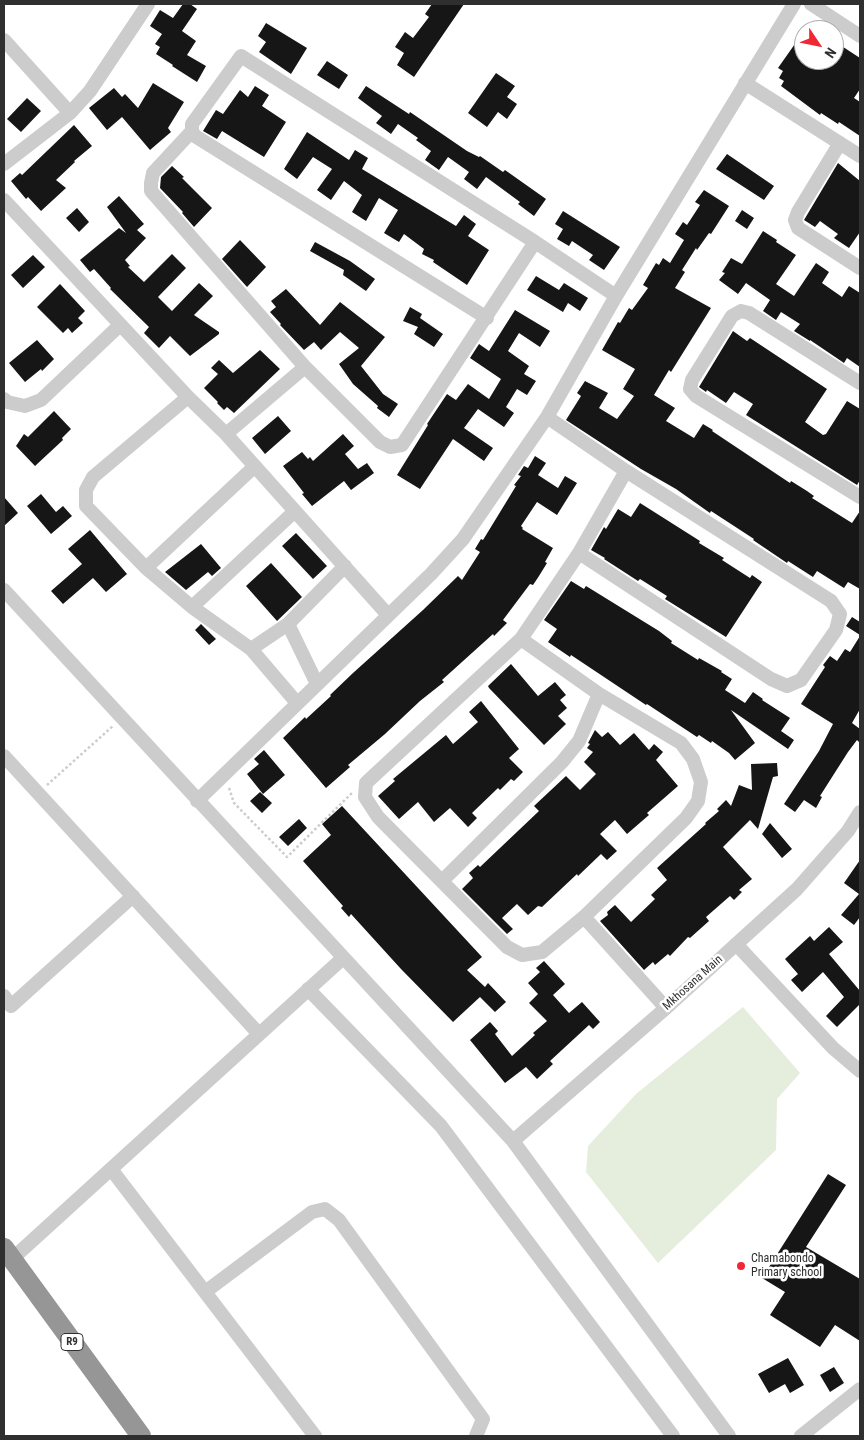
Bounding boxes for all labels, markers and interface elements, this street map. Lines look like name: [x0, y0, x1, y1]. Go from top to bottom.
north arrow: [794, 20, 844, 70]
text: N: [822, 45, 840, 61]
street label: Mkhosana Main: [660, 952, 726, 1014]
place label: Chamabondo Primary school: [751, 1252, 822, 1280]
marker: Chamabondo Primary school: [735, 1260, 747, 1272]
road number: R9: [61, 1334, 83, 1350]

